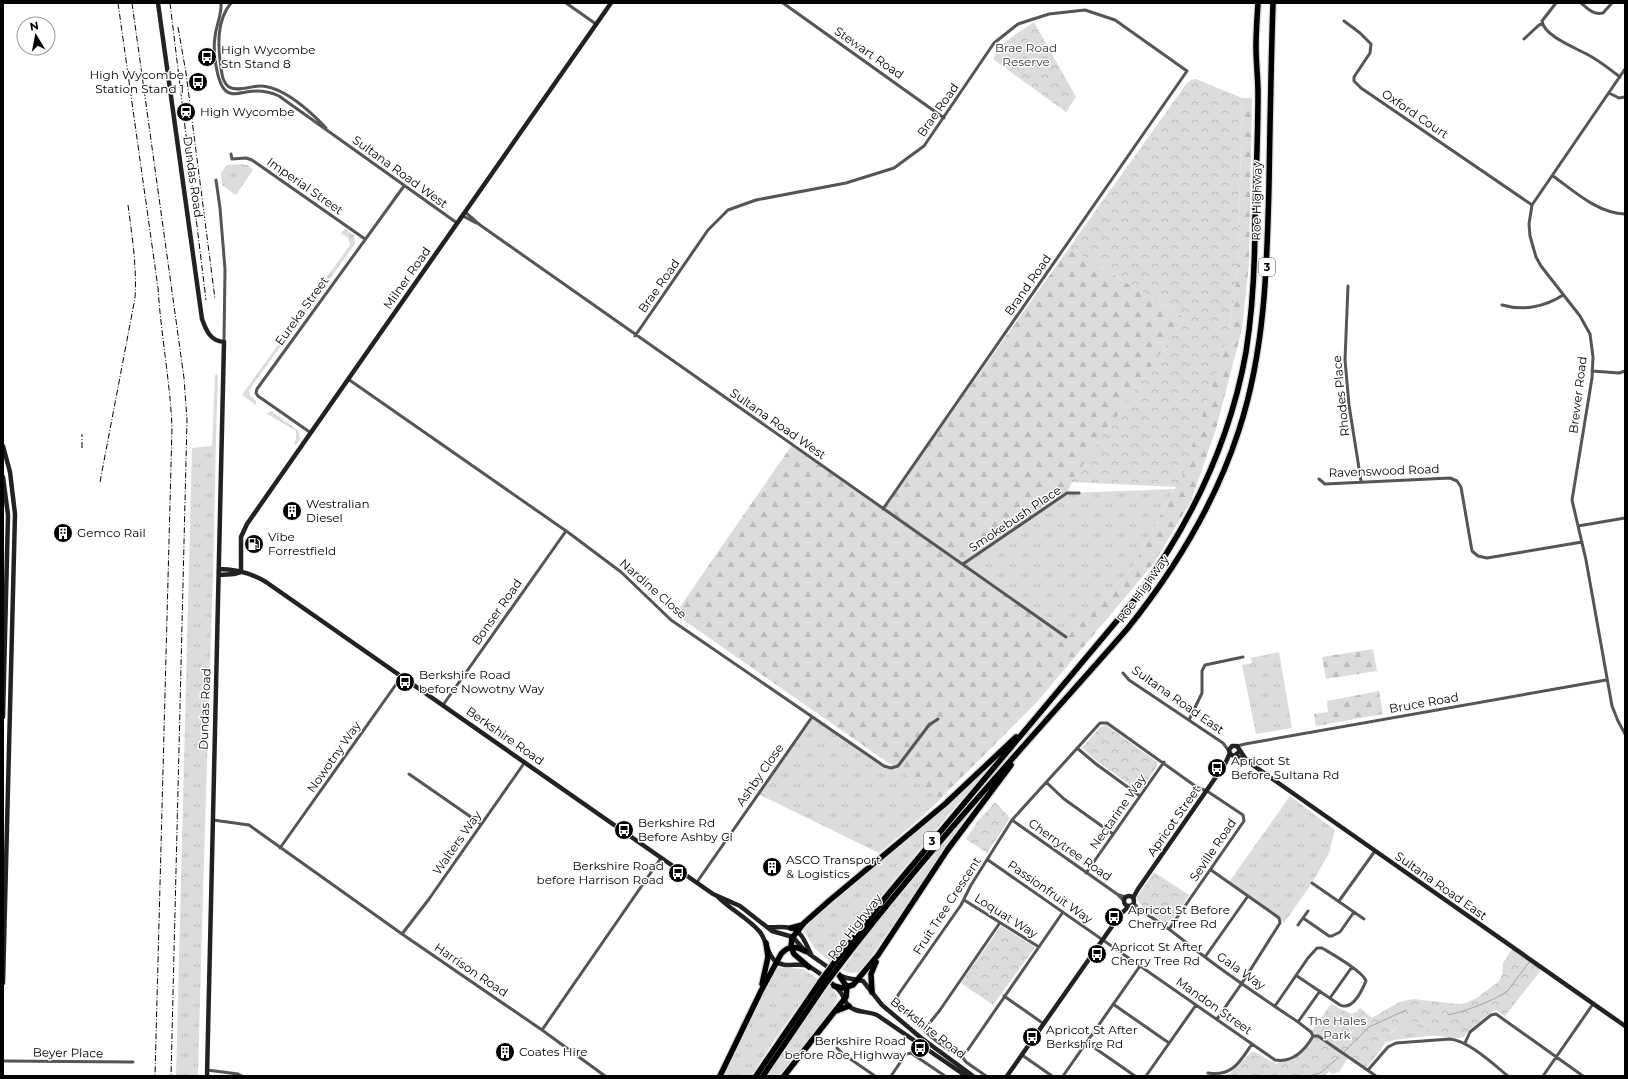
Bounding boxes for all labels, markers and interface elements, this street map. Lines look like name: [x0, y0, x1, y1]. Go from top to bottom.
north arrow: [16, 16, 56, 56]
text: N: [29, 18, 40, 34]
street label: Stewart Road: [832, 23, 907, 82]
park label: Brae Road Reserve: [995, 40, 1057, 69]
place label: High Wycombe Stn Stand 8: [221, 42, 315, 71]
bus stop icon: High Wycombe Stn Stand 8: [196, 46, 218, 68]
place label: High Wycombe Station Stand 1: [90, 67, 184, 96]
bus stop icon: High Wycombe Station Stand 1: [187, 71, 209, 93]
street label: Brae Road: [914, 80, 962, 140]
street label: Oxford Court: [1379, 86, 1452, 142]
station icon: High Wycombe: [175, 101, 197, 123]
place label: High Wycombe: [200, 104, 294, 119]
street label: Sultana Road West: [350, 132, 451, 211]
street label: Dundas Road: [180, 135, 207, 218]
street label: Imperial Street: [264, 154, 346, 217]
street label: Roe Highway: [1248, 161, 1265, 241]
street label: Milner Road: [380, 244, 434, 312]
street label: Brand Road: [1001, 251, 1054, 318]
street label: Brae Road: [635, 256, 683, 316]
road number: 3: [1259, 258, 1275, 276]
street label: Eureka Street: [272, 273, 332, 348]
street label: Rhodes Place: [1329, 355, 1352, 437]
street label: Brewer Road: [1565, 355, 1590, 434]
street label: Sultana Road West: [727, 385, 829, 462]
street label: Ravenswood Road: [1328, 461, 1440, 480]
street label: Smokebush Place: [966, 482, 1064, 555]
place label: Westralian Diesel: [306, 496, 370, 525]
building icon: Westralian Diesel: [281, 500, 303, 522]
building icon: Gemco Rail: [52, 522, 74, 544]
place label: Gemco Rail: [77, 525, 146, 540]
place label: Vibe Forrestfield: [268, 529, 336, 558]
fuel station icon: Vibe Forrestfield: [243, 533, 265, 555]
street label: Roe Highway: [1113, 552, 1172, 625]
street label: Nardine Close: [617, 555, 690, 622]
street label: Bonser Road: [468, 576, 525, 648]
street label: Sultana Road East: [1129, 662, 1227, 737]
place label: Berkshire Road before Nowotny Way: [419, 667, 545, 696]
street label: Dundas Road: [196, 668, 213, 750]
bus stop icon: Berkshire Road before Nowotny Way: [394, 671, 416, 693]
street label: Bruce Road: [1388, 689, 1460, 716]
street label: Berkshire Road: [463, 703, 547, 768]
street label: Nowotny Way: [304, 718, 364, 795]
street label: Ashby Close: [733, 741, 787, 809]
place label: Apricot St Before Sultana Rd: [1231, 753, 1339, 782]
bus stop icon: Apricot St Before Sultana Rd: [1206, 757, 1228, 779]
street label: Nectarine Way: [1086, 771, 1149, 852]
street label: Apricot Street: [1144, 782, 1204, 859]
street label: Walters Way: [429, 807, 484, 878]
place label: Berkshire Rd Before Ashby Cl: [638, 815, 733, 844]
street label: Cherrytree Road: [1026, 815, 1115, 884]
street label: Seville Road: [1186, 815, 1239, 884]
bus stop icon: Berkshire Rd Before Ashby Cl: [613, 819, 635, 841]
road number: 3: [924, 832, 940, 850]
street label: Sultana Road East: [1392, 848, 1490, 923]
place label: ASCO Transport & Logistics: [786, 852, 881, 881]
street label: Fruit Tree Crescent: [909, 854, 984, 957]
building icon: ASCO Transport & Logistics: [761, 856, 783, 878]
street label: Passionfruit Way: [1005, 857, 1096, 927]
place label: Berkshire Road before Harrison Road: [537, 858, 664, 887]
bus stop icon: Berkshire Road before Harrison Road: [667, 862, 689, 884]
street label: Roe Highway: [824, 890, 885, 963]
street label: Loquat Way: [972, 890, 1041, 941]
place label: Apricot St Before Cherry Tree Rd: [1128, 902, 1230, 931]
bus stop icon: Apricot St Before Cherry Tree Rd: [1103, 906, 1125, 928]
street label: Harrison Road: [432, 939, 511, 1000]
place label: Apricot St After Cherry Tree Rd: [1111, 939, 1203, 968]
bus stop icon: Apricot St After Cherry Tree Rd: [1086, 943, 1108, 965]
street label: Gala Way: [1214, 948, 1269, 993]
street label: Mandon Street: [1173, 974, 1255, 1038]
street label: Berkshire Road: [888, 993, 969, 1062]
park label: The Hales Park: [1308, 1013, 1366, 1042]
place label: Apricot St After Berkshire Rd: [1046, 1022, 1138, 1051]
bus stop icon: Apricot St After Berkshire Rd: [1021, 1026, 1043, 1048]
place label: Berkshire Road before Roe Highway: [785, 1033, 906, 1062]
bus stop icon: Berkshire Road before Roe Highway: [909, 1037, 931, 1059]
building icon: Coates Hire: [494, 1041, 516, 1063]
street label: Beyer Place: [33, 1044, 103, 1061]
place label: Coates Hire: [519, 1044, 588, 1059]

